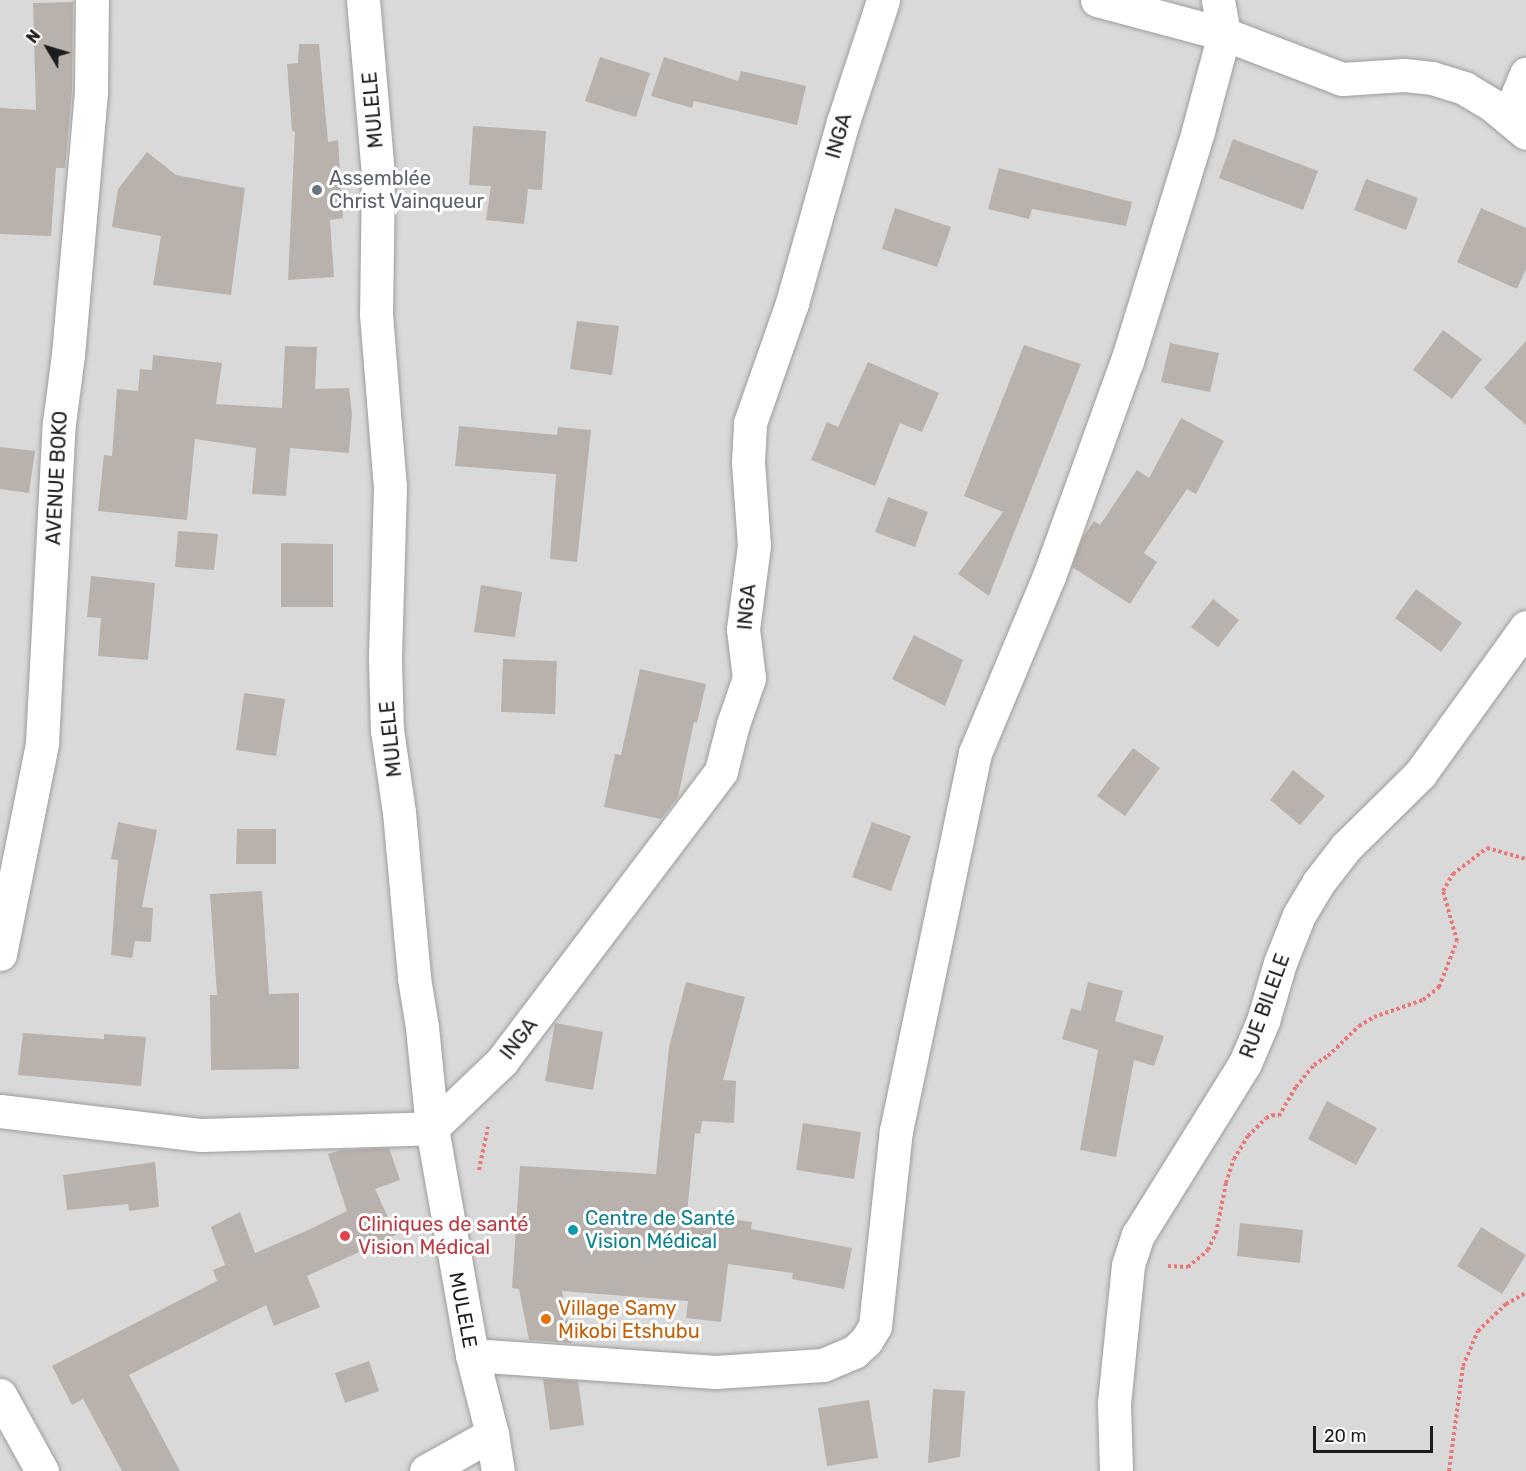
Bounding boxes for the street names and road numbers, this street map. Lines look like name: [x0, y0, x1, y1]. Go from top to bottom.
street label: MULELE: [358, 71, 388, 149]
street label: INGA: [821, 111, 857, 161]
street label: AVENUE BOKO: [42, 410, 72, 546]
street label: INGA: [733, 583, 761, 631]
street label: MULELE: [375, 700, 407, 778]
street label: RUE BILELE: [1235, 950, 1295, 1062]
street label: INGA: [495, 1013, 543, 1065]
street label: MULELE: [444, 1270, 482, 1350]

